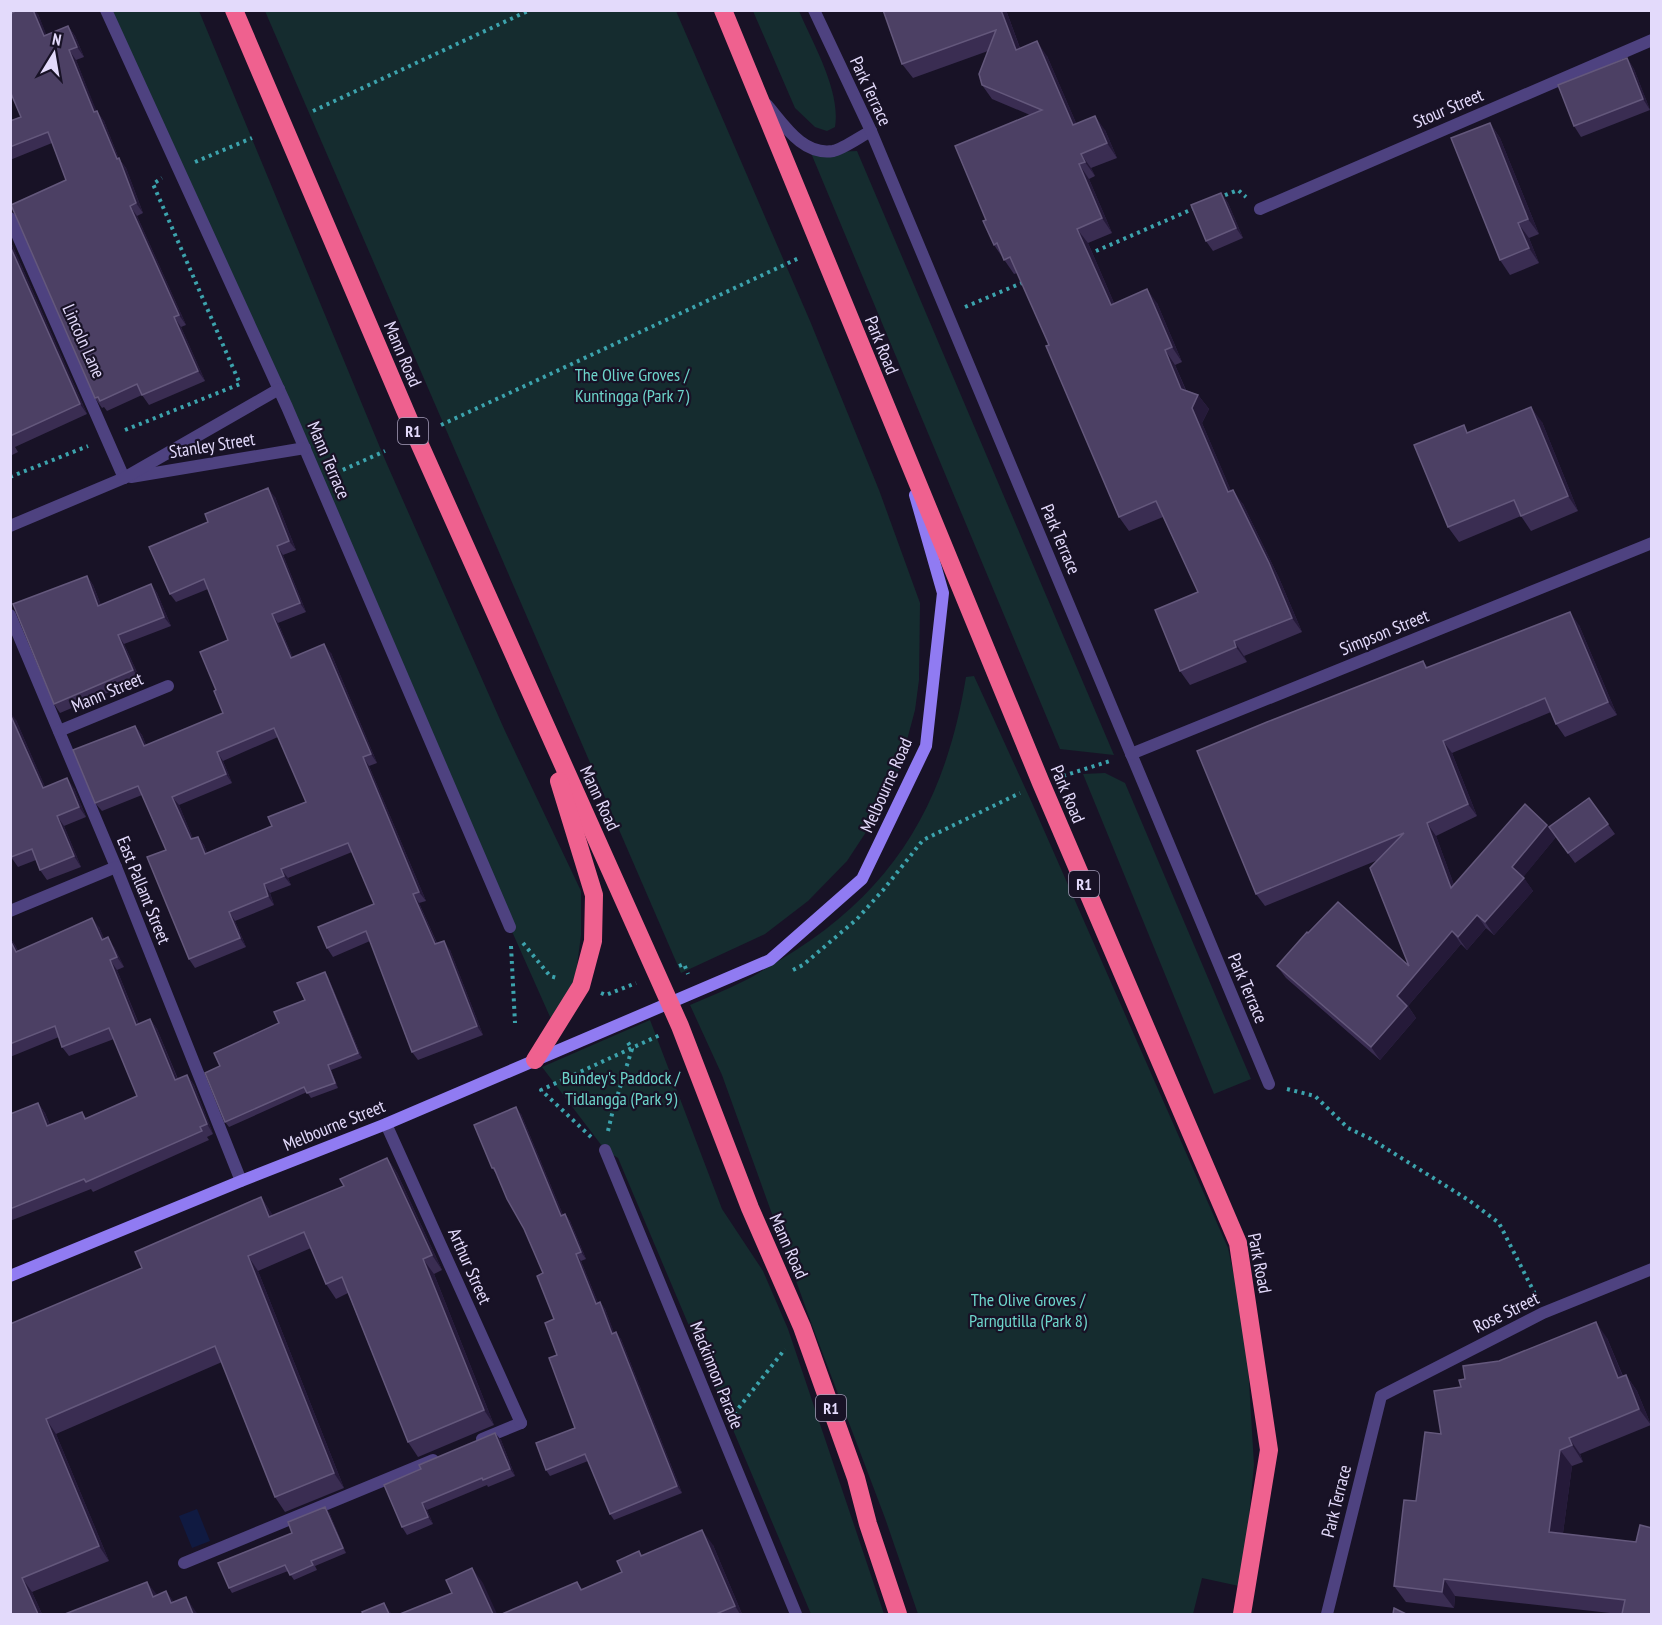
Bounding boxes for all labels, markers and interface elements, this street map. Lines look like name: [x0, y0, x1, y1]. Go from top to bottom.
north arrow: [24, 24, 84, 84]
text: N: [51, 29, 63, 50]
street label: Park Terrace: [845, 53, 897, 129]
street label: Stour Street: [1409, 83, 1487, 133]
street label: Lincoln Lane: [57, 300, 111, 382]
street label: Park Road: [860, 312, 904, 378]
street label: Mann Road: [379, 318, 427, 390]
park label: The Olive Groves / Kuntingga (Park 7): [575, 363, 690, 407]
street label: Mann Terrace: [302, 418, 356, 502]
road number: R1: [398, 418, 428, 444]
street label: Stanley Street: [168, 427, 257, 463]
street label: Park Terrace: [1036, 500, 1086, 578]
street label: Simpson Street: [1336, 604, 1432, 660]
street label: Mann Street: [68, 667, 146, 717]
street label: Melbourne Road: [855, 734, 917, 836]
street label: Mann Road: [575, 762, 625, 834]
street label: Park Road: [1046, 762, 1090, 826]
street label: East Pallant Street: [112, 833, 176, 947]
road number: R1: [1069, 871, 1099, 897]
street label: Park Terrace: [1223, 949, 1273, 1027]
park label: Bundey's Paddock / Tidlangga (Park 9): [562, 1066, 681, 1110]
street label: Melbourne Street: [280, 1094, 388, 1156]
street label: Mann Road: [764, 1210, 814, 1282]
street label: Arthur Street: [443, 1225, 497, 1308]
street label: Park Road: [1243, 1231, 1277, 1295]
street label: Rose Street: [1469, 1286, 1543, 1338]
park label: The Olive Groves / Parngutilla (Park 8): [969, 1288, 1088, 1332]
street label: Mackinnon Parade: [685, 1318, 749, 1432]
road number: R1: [816, 1395, 846, 1421]
street label: Park Terrace: [1316, 1462, 1356, 1540]

